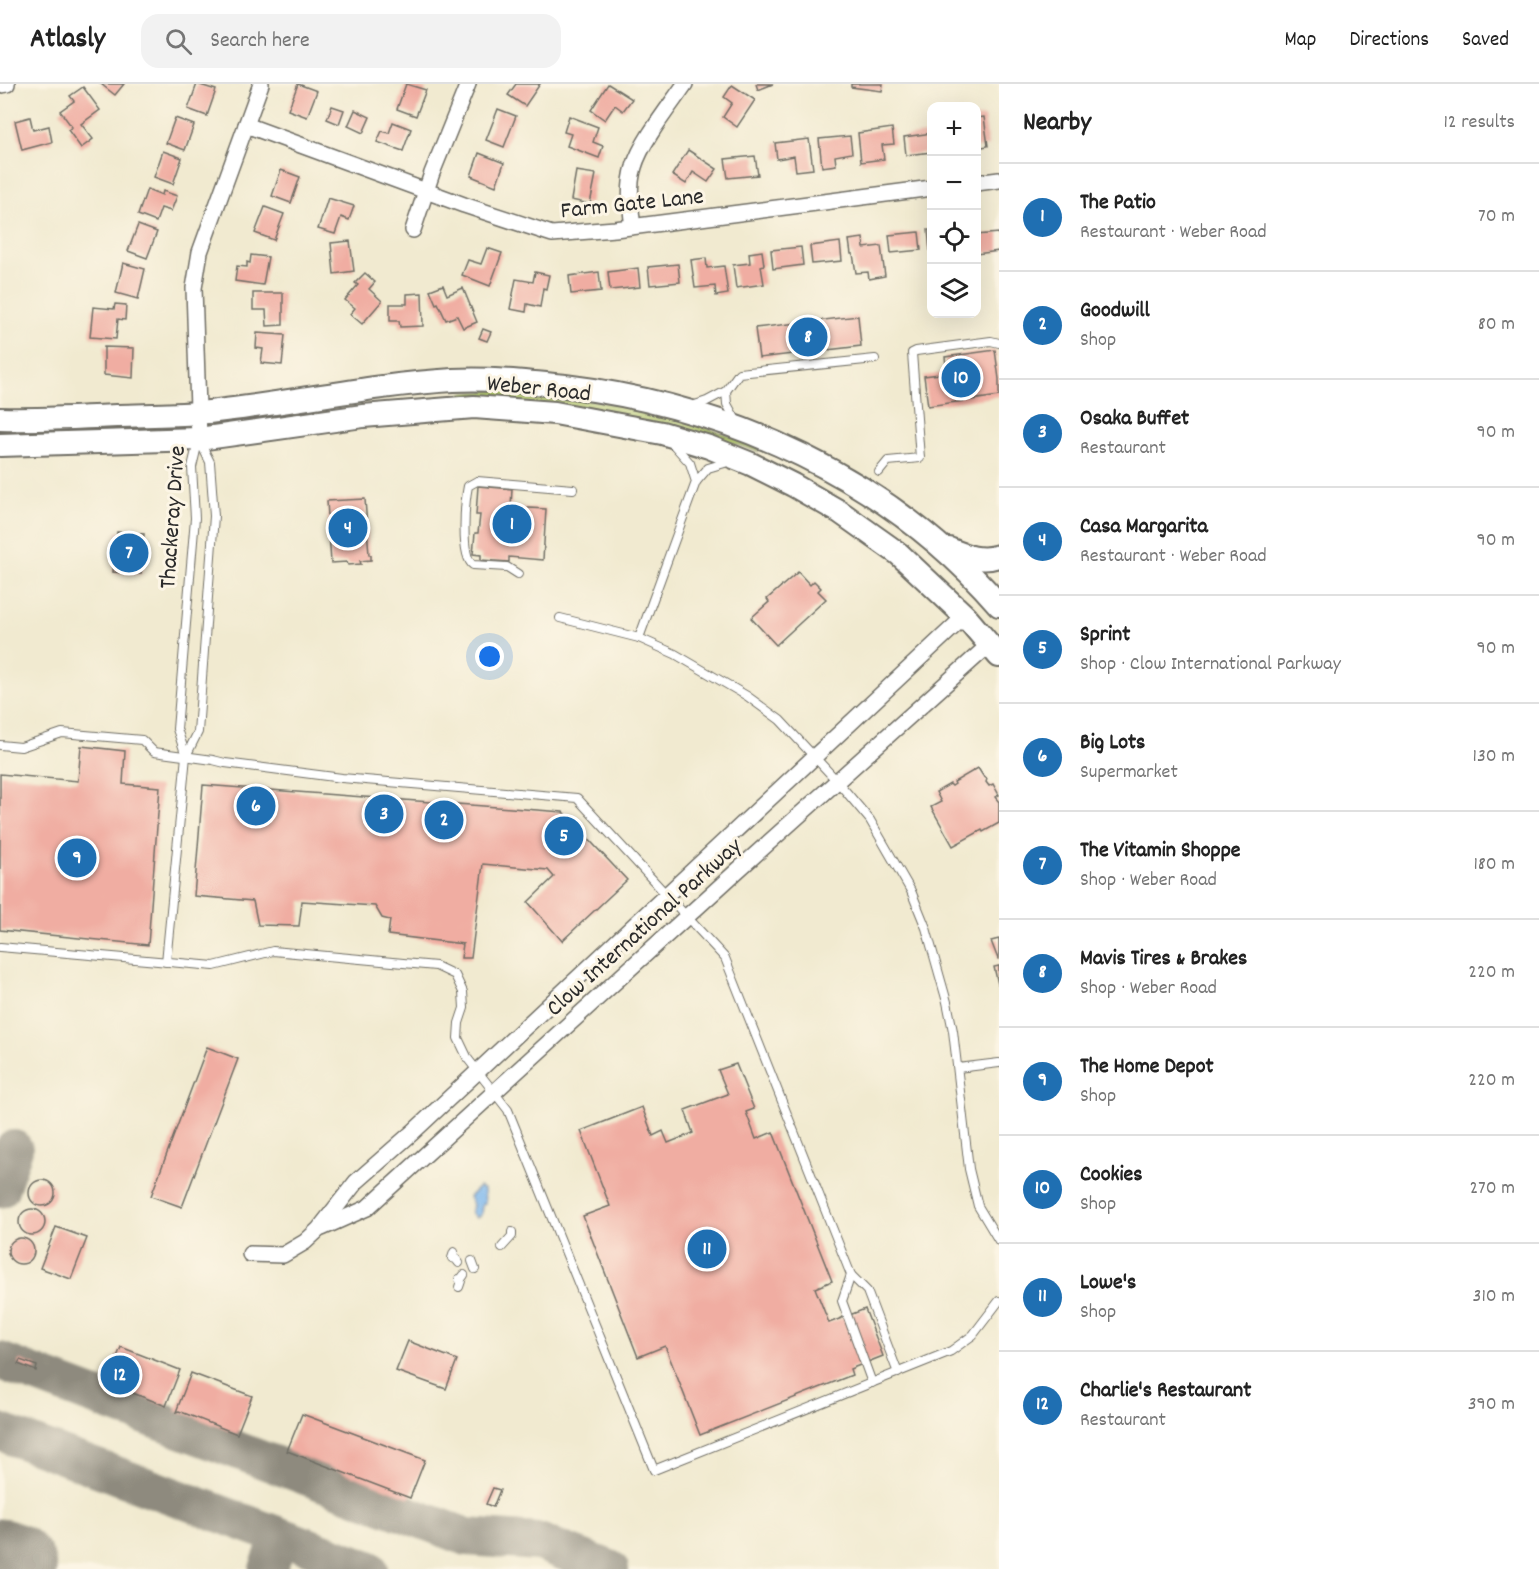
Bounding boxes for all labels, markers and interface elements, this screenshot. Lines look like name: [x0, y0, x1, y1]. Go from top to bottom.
search box: [141, 14, 561, 68]
text: Atlasly: [30, 21, 105, 61]
icon: search: [162, 25, 195, 58]
text: Search here: [210, 26, 310, 57]
text: Map: [1285, 26, 1316, 56]
text: Directions: [1349, 26, 1429, 56]
text: Saved: [1462, 26, 1509, 56]
map controls: [927, 102, 981, 318]
button: +: [927, 102, 981, 156]
text: Nearby: [1023, 105, 1091, 142]
text: 12 results: [1443, 109, 1515, 137]
button: −: [927, 156, 981, 210]
street label: Farm Gate Lane: [559, 181, 706, 229]
text: The Patio: [1080, 188, 1156, 219]
text: 1: [1040, 203, 1045, 231]
text: 70 m: [1478, 203, 1515, 231]
button: locate: [927, 210, 981, 264]
text: Restaurant · Weber Road: [1080, 219, 1267, 247]
button: layers: [927, 264, 981, 318]
text: Goodwill: [1080, 296, 1150, 327]
text: 2: [1038, 311, 1047, 339]
text: 80 m: [1478, 311, 1515, 339]
pin: 8: [788, 314, 828, 360]
text: Shop: [1080, 327, 1116, 355]
pin: 10: [942, 356, 980, 400]
street label: Weber Road: [485, 368, 592, 412]
text: Osaka Buffet: [1080, 404, 1189, 435]
text: 3: [1038, 419, 1047, 447]
text: 90 m: [1477, 419, 1515, 447]
text: Restaurant: [1080, 435, 1166, 463]
street label: Thackeray Drive: [152, 444, 196, 590]
pin: 1: [492, 502, 532, 546]
pin: 4: [328, 506, 368, 550]
text: Casa Margarita: [1080, 512, 1208, 543]
text: 4: [1038, 527, 1047, 555]
text: 90 m: [1477, 527, 1515, 555]
pin: 7: [110, 530, 148, 576]
text: Restaurant · Weber Road: [1080, 543, 1267, 571]
text: Sprint: [1080, 620, 1130, 651]
text: 5: [1038, 635, 1047, 663]
text: 90 m: [1477, 635, 1515, 663]
your location: [475, 642, 504, 671]
text: Shop · Clow International Parkway: [1080, 651, 1341, 679]
text: Big Lots: [1080, 728, 1145, 759]
text: 6: [1038, 743, 1047, 771]
text: 130 m: [1473, 743, 1515, 771]
text: Supermarket: [1080, 759, 1178, 787]
pin: 6: [236, 784, 276, 828]
pin: 3: [364, 792, 404, 836]
pin: 2: [424, 798, 464, 842]
pin: 5: [544, 814, 584, 858]
street label: Clow International Parkway: [540, 830, 751, 1026]
pin: 9: [58, 836, 97, 880]
text: The Vitamin Shoppe: [1080, 836, 1241, 867]
text: 7: [1039, 851, 1046, 879]
text: 180 m: [1473, 851, 1515, 879]
text: Shop · Weber Road: [1080, 867, 1217, 895]
text: Mavis Tires & Brakes: [1080, 944, 1247, 975]
text: 8: [1038, 959, 1047, 987]
text: 220 m: [1468, 959, 1515, 987]
text: Shop · Weber Road: [1080, 975, 1217, 1003]
text: The Home Depot: [1080, 1052, 1214, 1083]
text: 9: [1038, 1067, 1047, 1095]
text: 220 m: [1468, 1067, 1515, 1095]
text: Shop: [1080, 1083, 1116, 1111]
text: Cookies: [1080, 1160, 1142, 1191]
text: 10: [1035, 1175, 1050, 1203]
text: 270 m: [1469, 1175, 1515, 1203]
text: Shop: [1080, 1191, 1116, 1219]
pin: 11: [688, 1226, 726, 1272]
text: Lowe's: [1080, 1268, 1136, 1299]
text: 11: [1038, 1283, 1047, 1311]
text: 310 m: [1473, 1283, 1515, 1311]
text: Shop: [1080, 1299, 1116, 1327]
pin: 12: [100, 1352, 140, 1398]
text: Charlie's Restaurant: [1080, 1376, 1251, 1407]
text: 12: [1036, 1391, 1049, 1419]
text: 390 m: [1468, 1391, 1515, 1419]
text: Restaurant: [1080, 1407, 1166, 1435]

